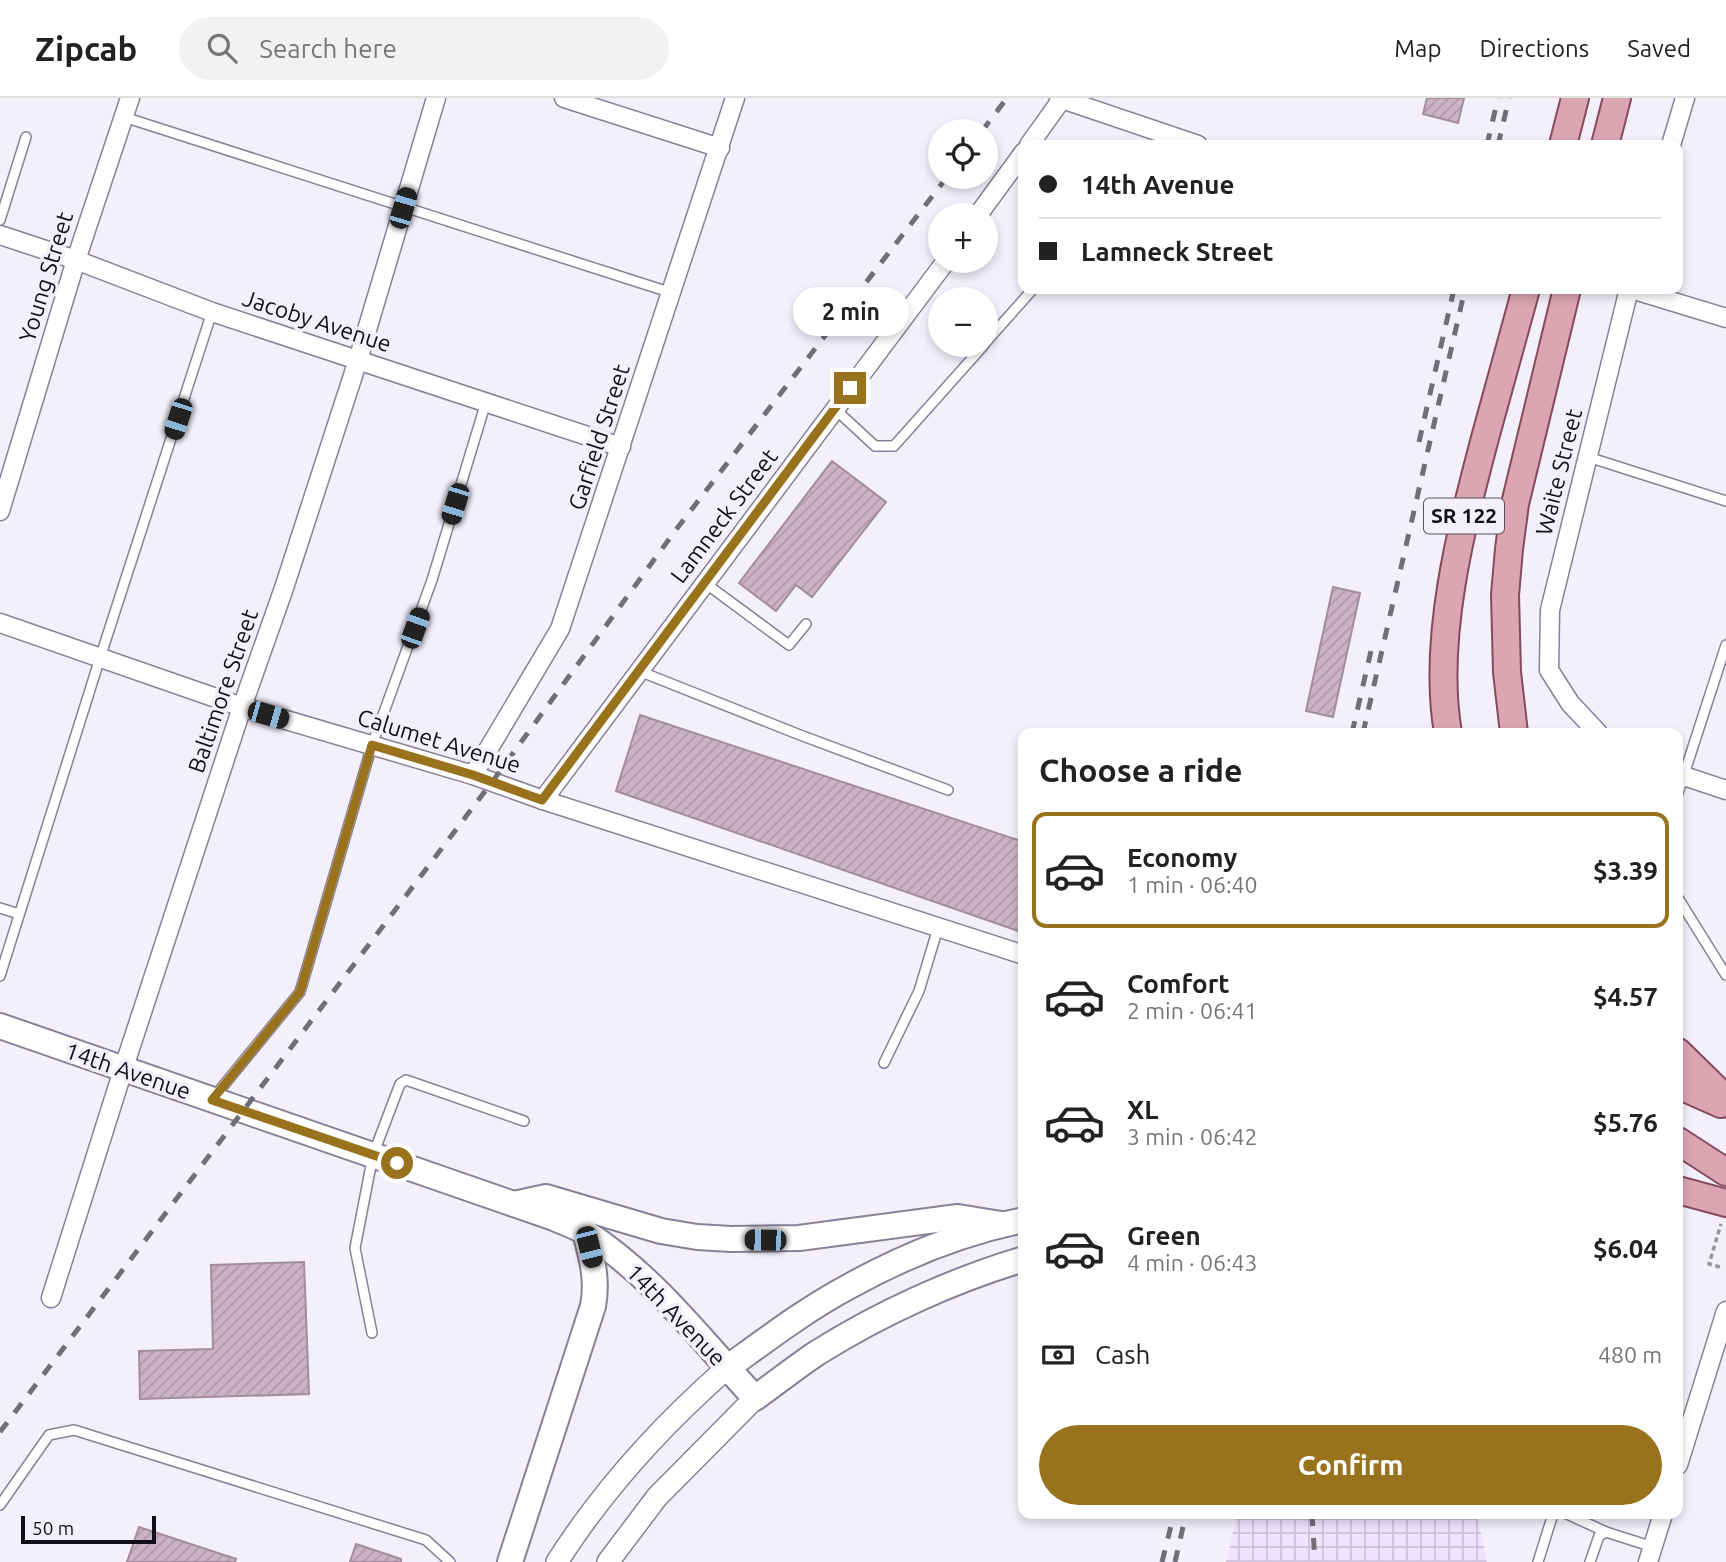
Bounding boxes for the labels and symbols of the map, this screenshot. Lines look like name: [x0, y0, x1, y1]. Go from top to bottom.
car: [388, 185, 419, 231]
street label: Young Street: [14, 209, 77, 345]
street label: Jacoby Avenue: [240, 285, 394, 356]
callout: 2 min: [792, 286, 908, 336]
street label: Garfield Street: [563, 361, 634, 513]
route end: [834, 372, 866, 404]
car: [162, 396, 195, 442]
street label: Waite Street: [1531, 406, 1586, 538]
street label: Lamneck Street: [665, 444, 782, 588]
car: [439, 481, 472, 527]
road number: SR 122: [1424, 498, 1504, 534]
car: [398, 605, 433, 651]
street label: Baltimore Street: [183, 606, 262, 776]
car: [245, 699, 292, 731]
street label: Calumet Avenue: [354, 704, 524, 777]
street label: 14th Avenue: [62, 1037, 194, 1104]
route start: [381, 1147, 413, 1179]
car: [574, 1224, 605, 1270]
car: [744, 1229, 787, 1251]
street label: 14th Avenue: [622, 1259, 731, 1370]
scale bar: [21, 1513, 156, 1545]

